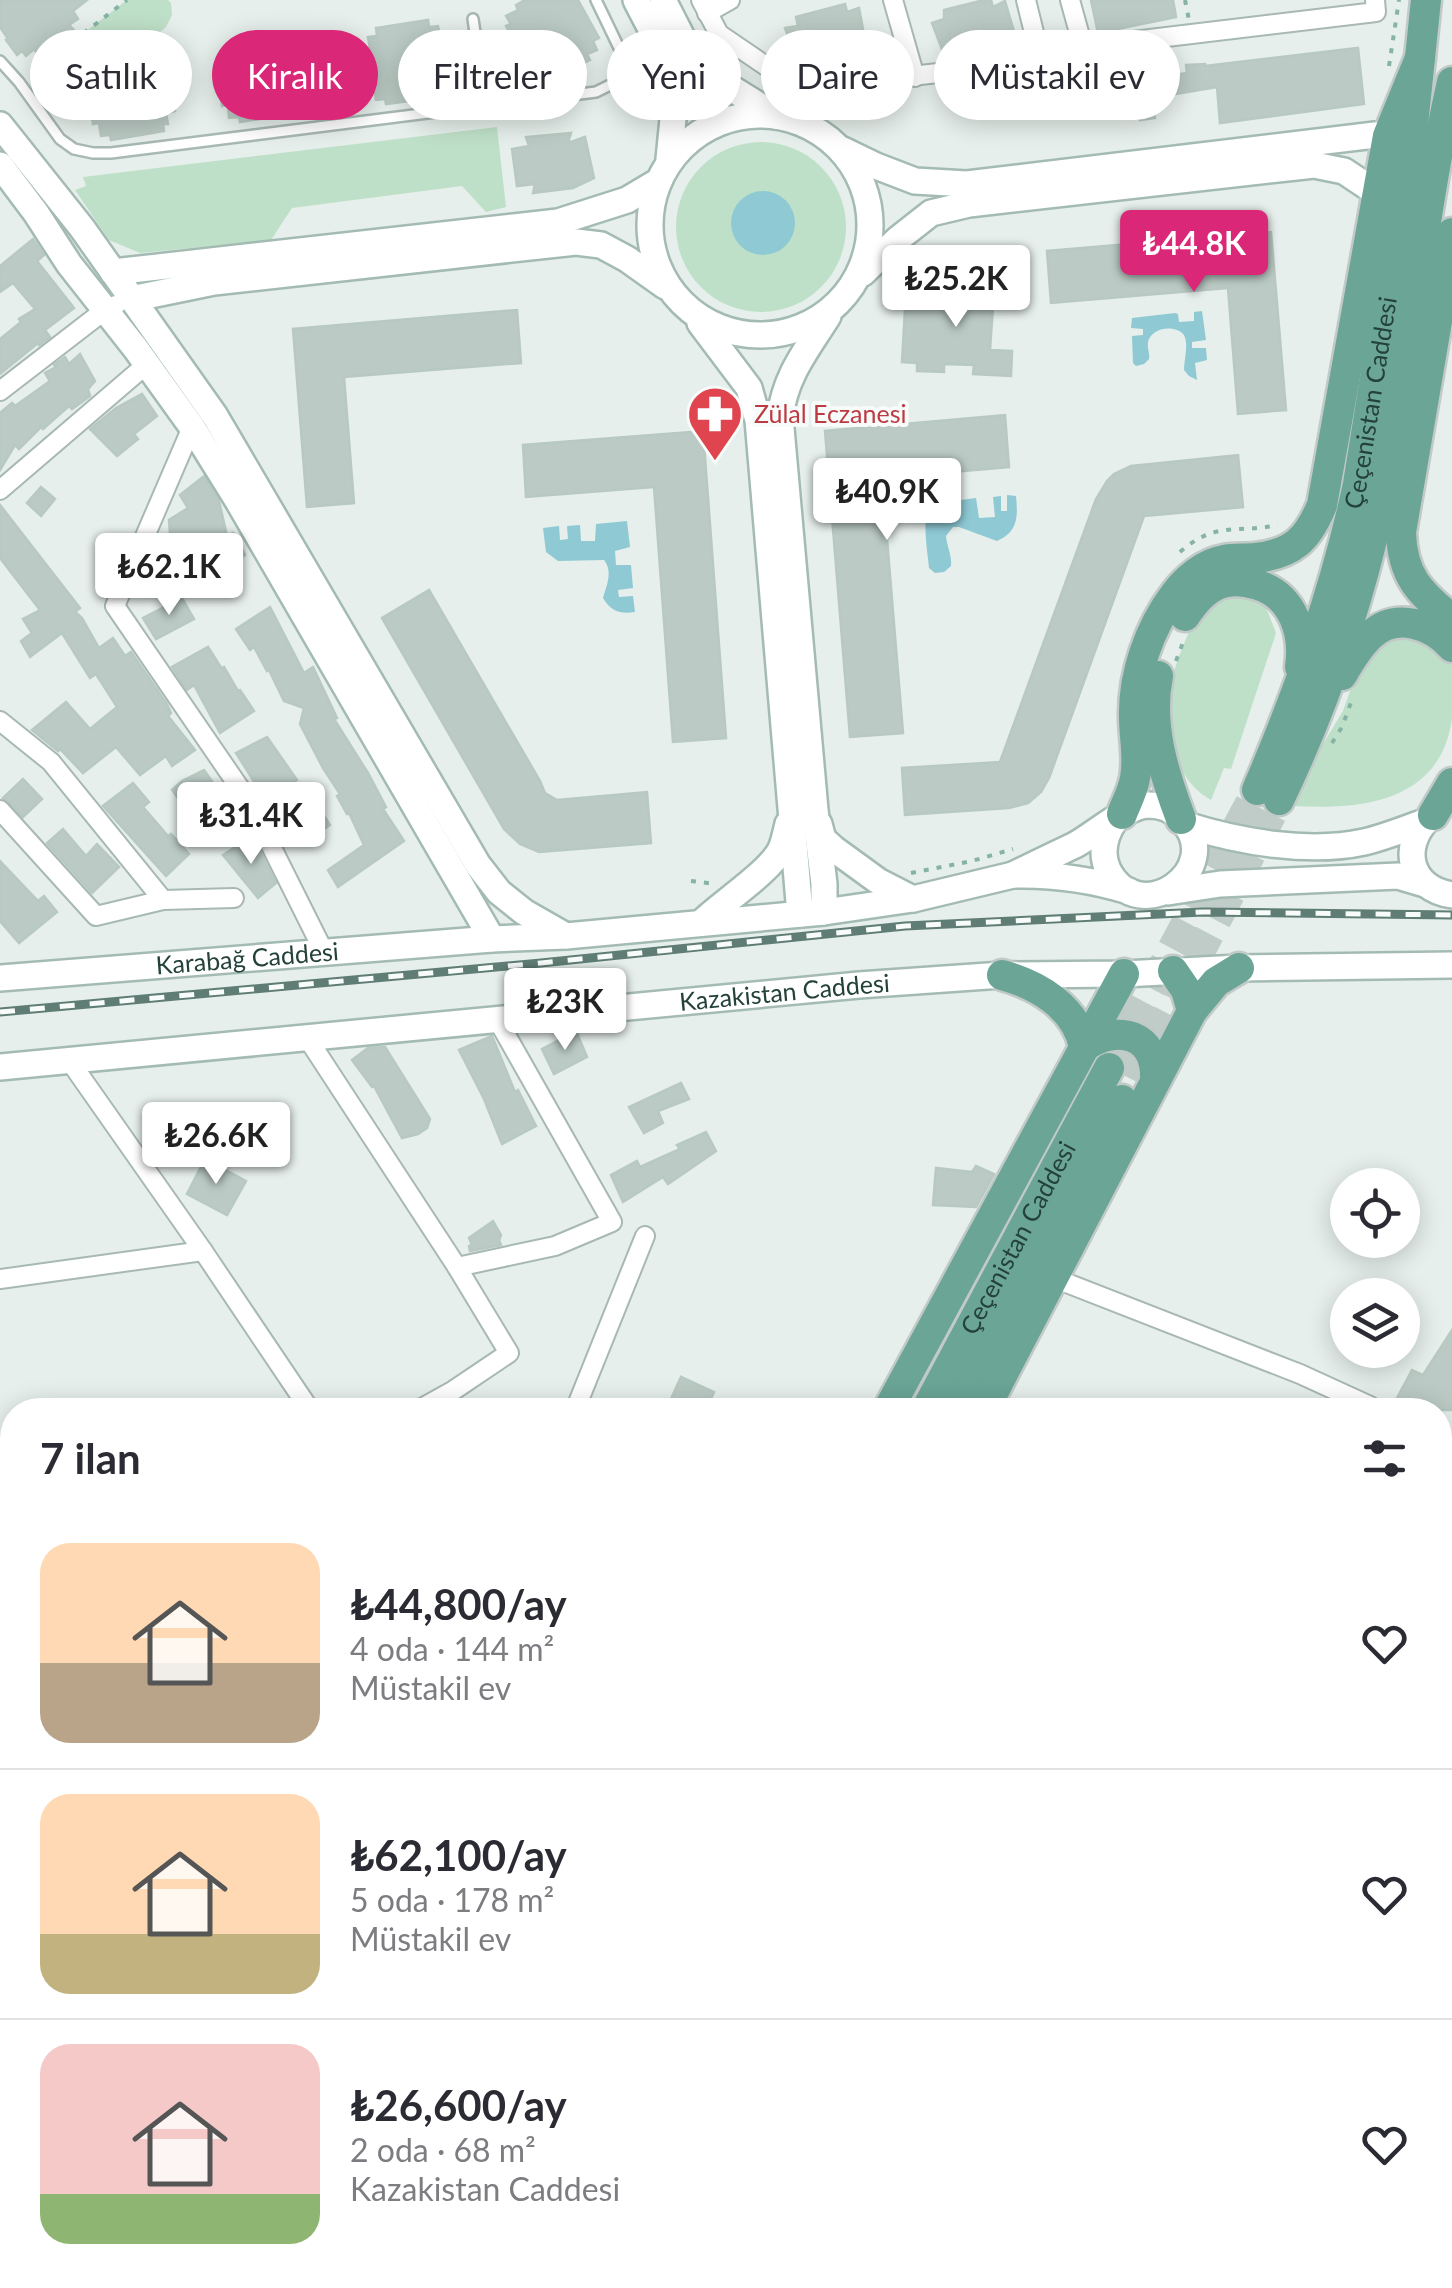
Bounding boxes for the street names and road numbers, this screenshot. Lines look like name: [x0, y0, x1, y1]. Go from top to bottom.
street label: Çeçenistan Caddesi: [1337, 294, 1402, 512]
street label: Karabağ Caddesi: [155, 935, 340, 980]
street label: Kazakistan Caddesi: [678, 967, 891, 1016]
street label: Çeçenistan Caddesi: [953, 1136, 1081, 1339]

